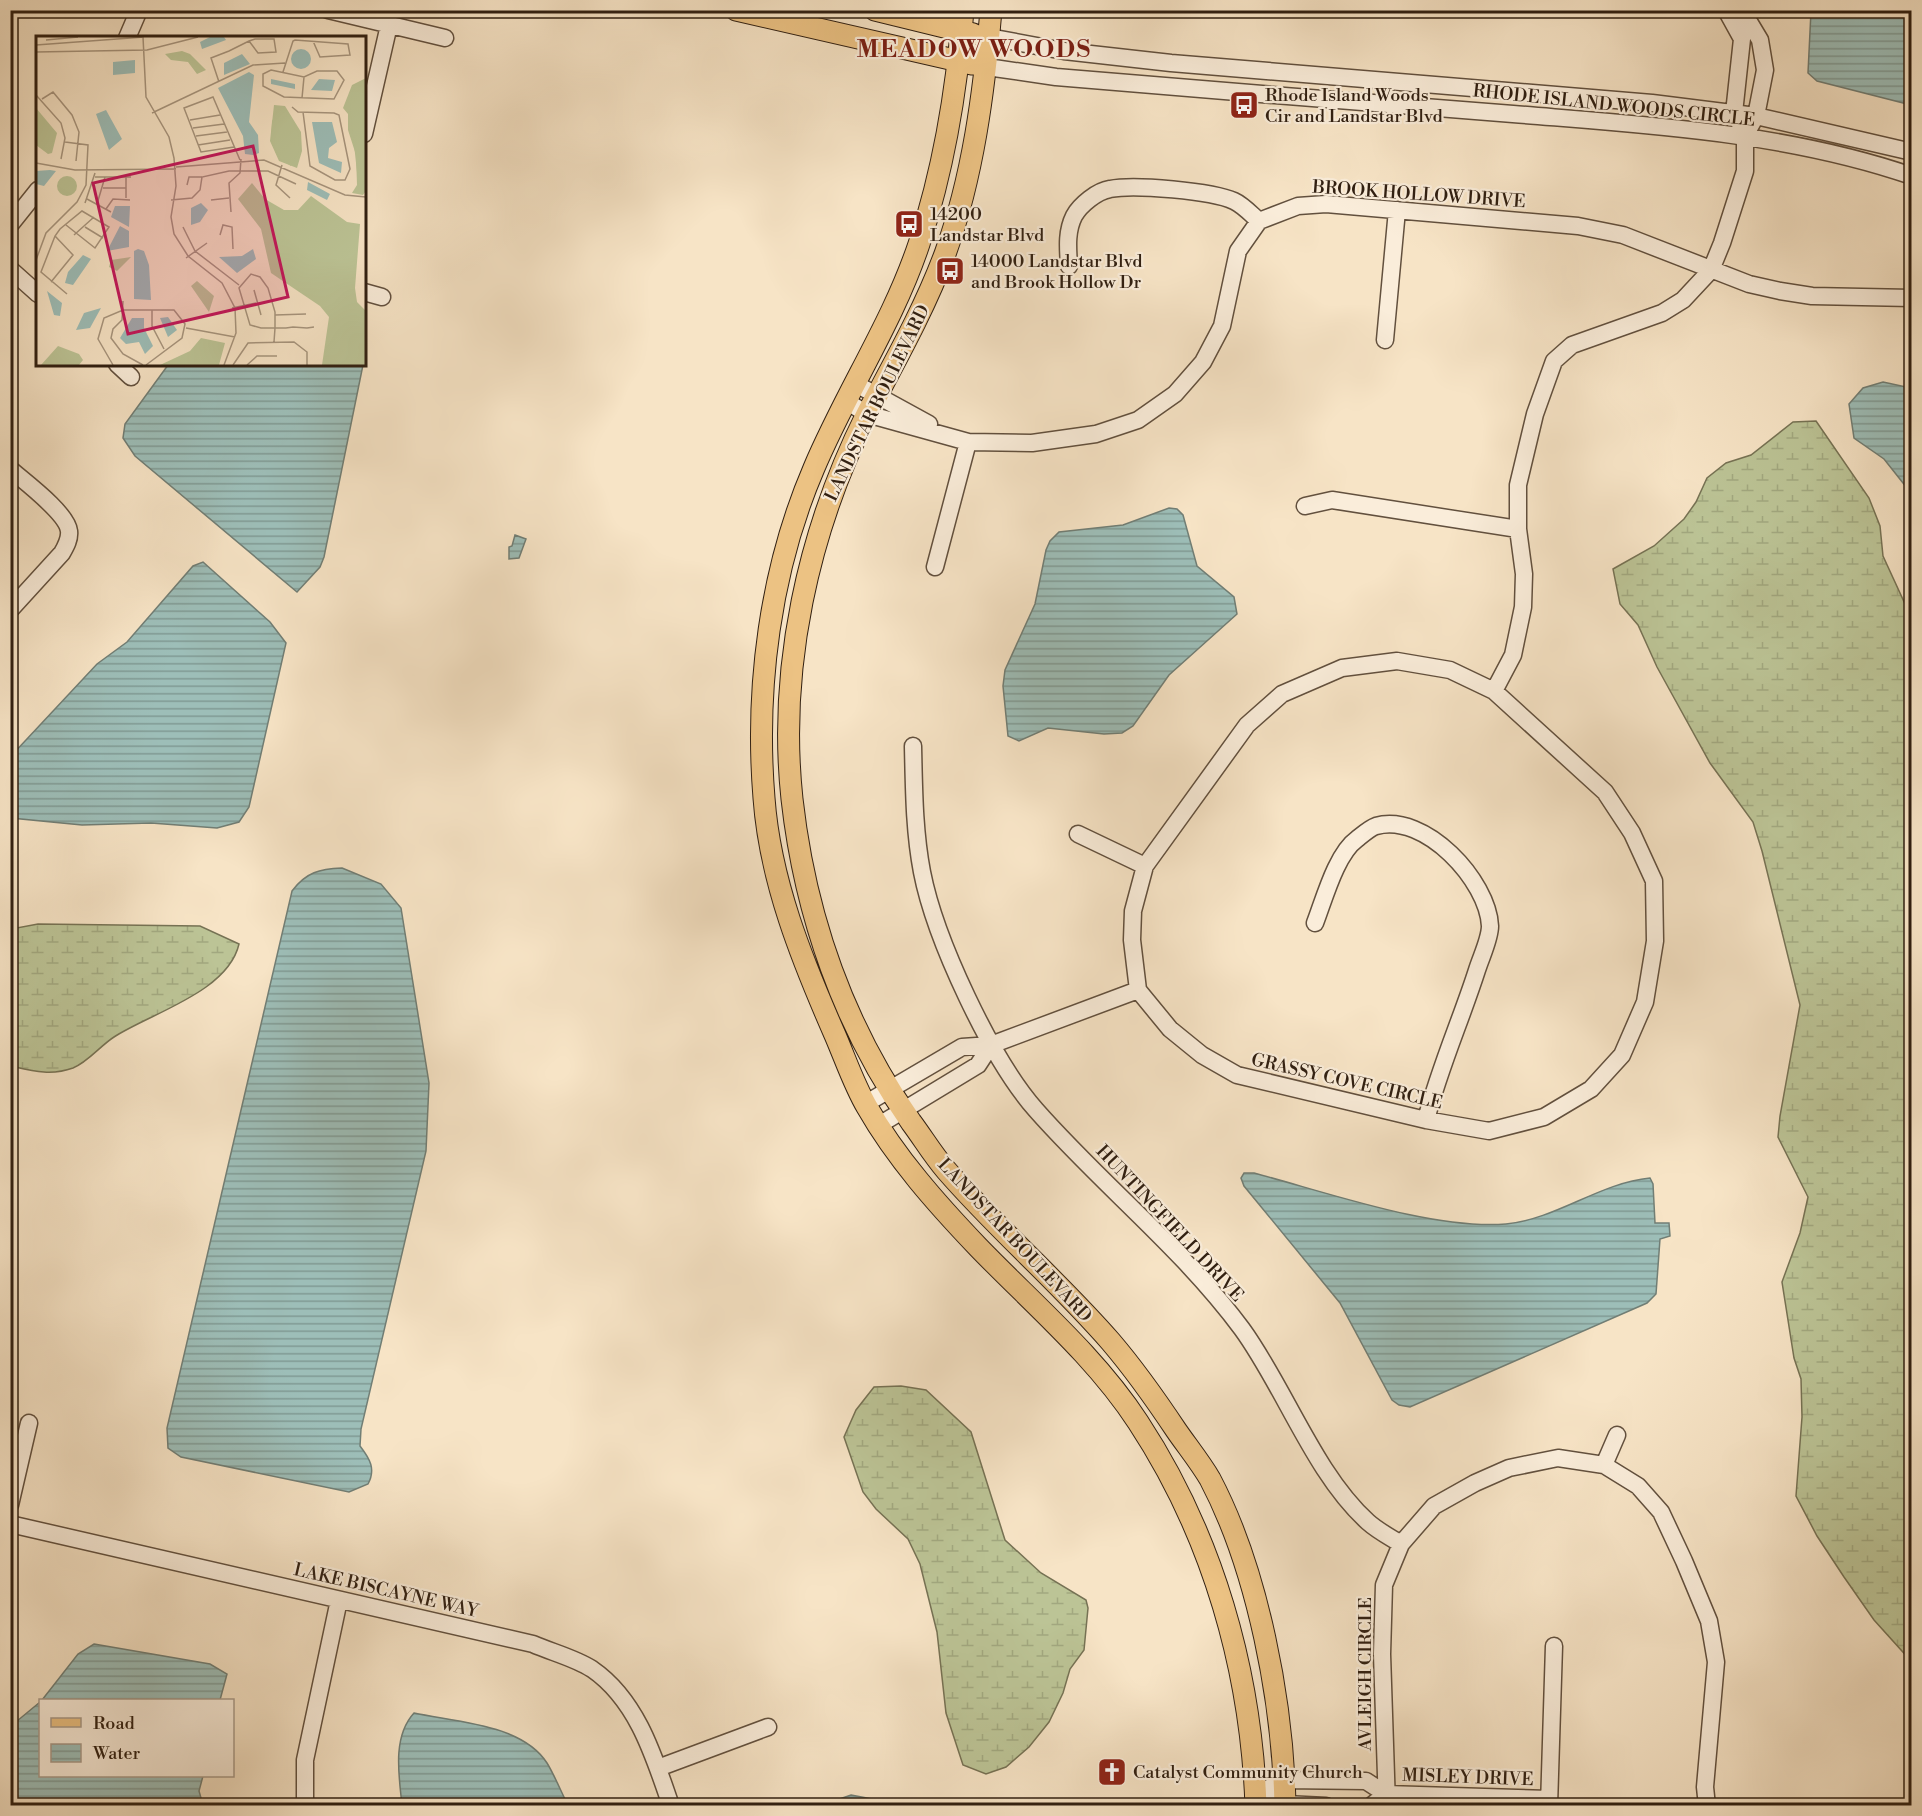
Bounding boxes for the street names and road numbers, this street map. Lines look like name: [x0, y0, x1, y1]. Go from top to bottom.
street label: RHODE ISLAND WOODS CIRCLE: [1472, 79, 1756, 132]
street label: BROOK HOLLOW DRIVE: [1310, 175, 1526, 213]
street label: LANDSTAR BOULEVARD: [820, 301, 935, 505]
street label: GRASSY COVE CIRCLE: [1249, 1048, 1445, 1115]
street label: HUNTINGFIELD DRIVE: [1091, 1140, 1248, 1307]
street label: LANDSTAR BOULEVARD: [933, 1153, 1097, 1327]
street label: LAKE BISCAYNE WAY: [291, 1558, 481, 1623]
street label: AVLEIGH CIRCLE: [1354, 1597, 1377, 1752]
street label: MISLEY DRIVE: [1402, 1764, 1534, 1791]

